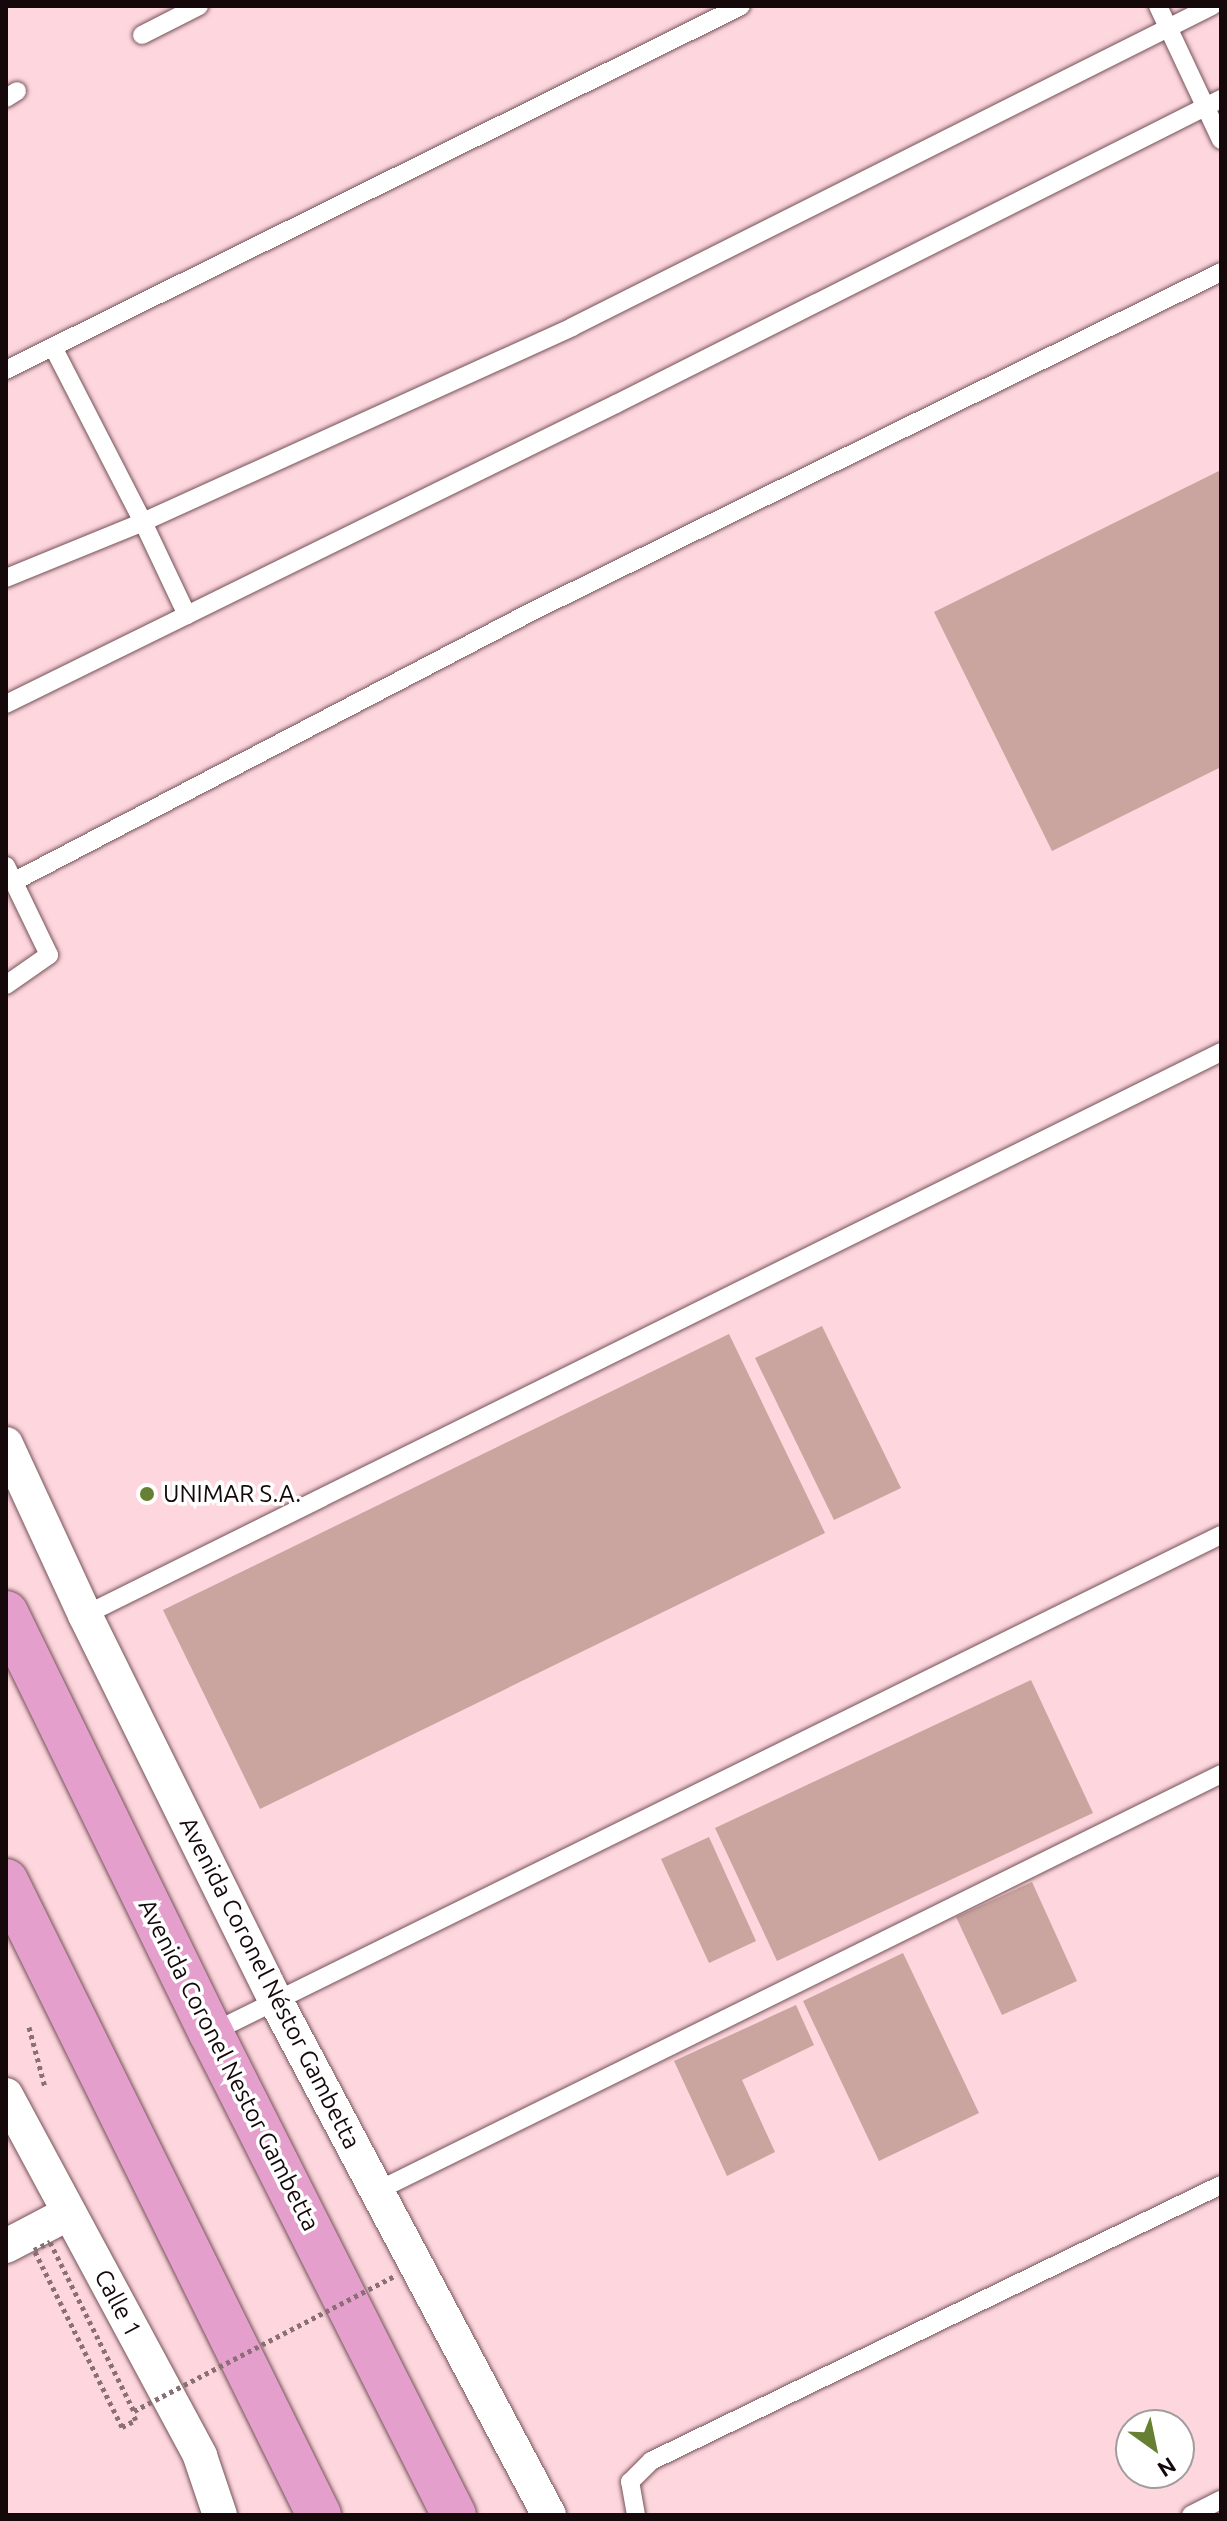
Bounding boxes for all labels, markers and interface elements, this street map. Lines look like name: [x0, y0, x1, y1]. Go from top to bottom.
place label: UNIMAR S.A.: [163, 1480, 301, 1508]
marker: UNIMAR S.A.: [138, 1485, 156, 1503]
street label: Avenida Coronel Néstor Gambetta: [174, 1812, 366, 2154]
street label: Avenida Coronel Nestor Gambetta: [133, 1894, 325, 2236]
street label: Calle 1: [88, 2264, 148, 2342]
north arrow: [1115, 2409, 1195, 2489]
text: N: [1154, 2453, 1181, 2483]

